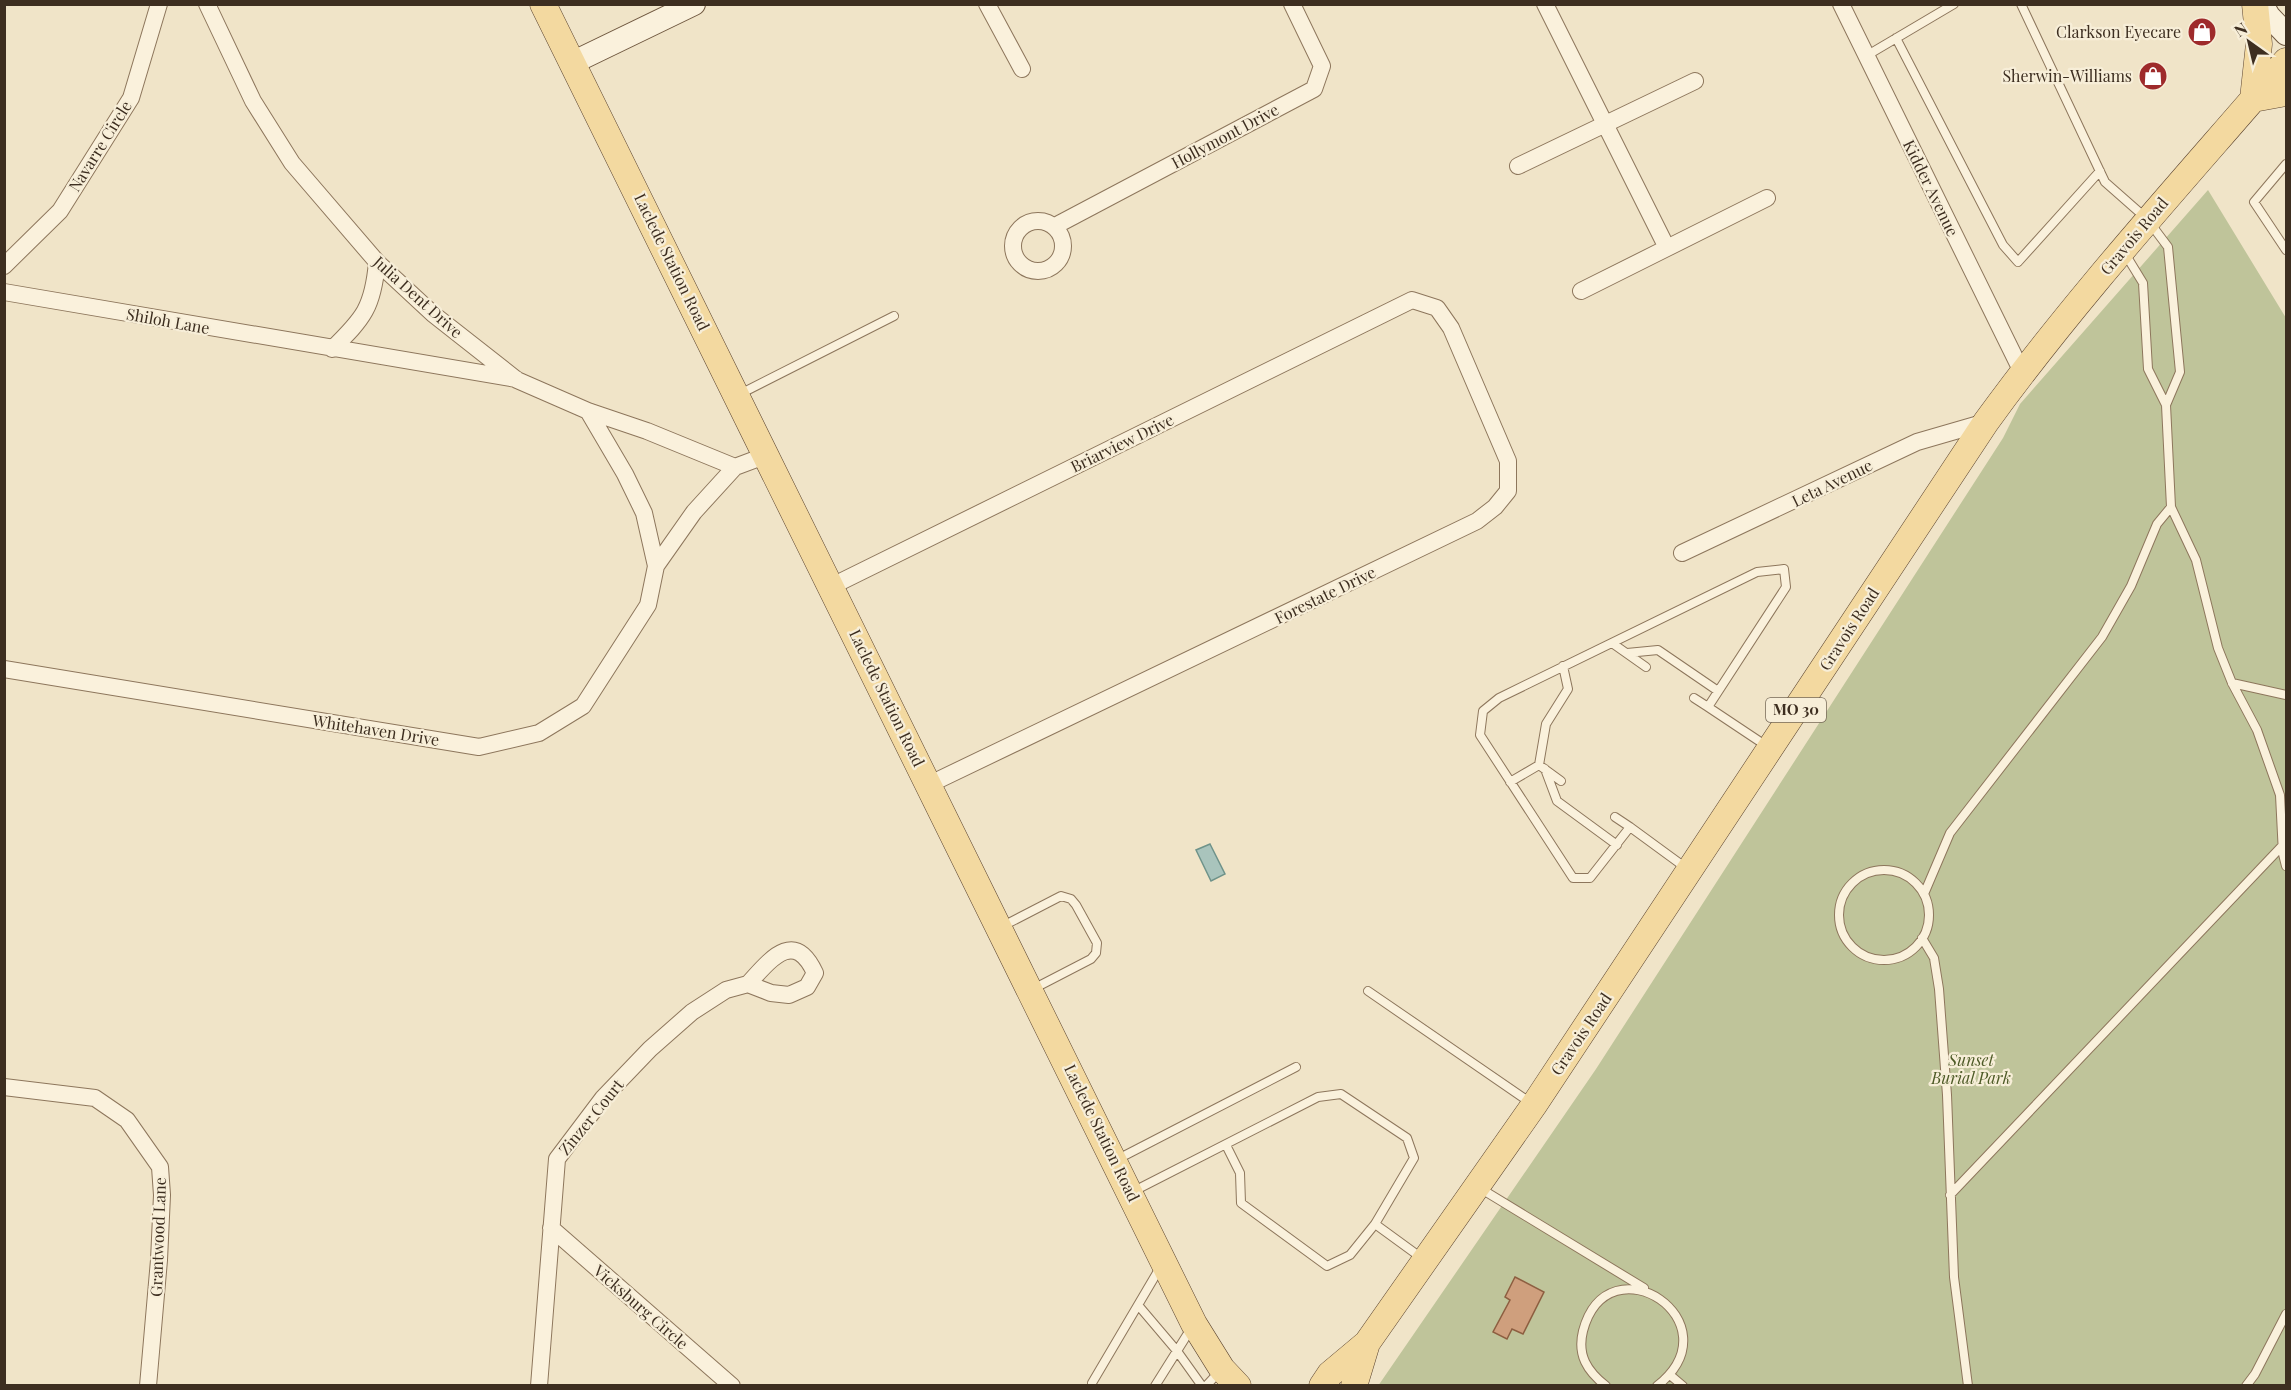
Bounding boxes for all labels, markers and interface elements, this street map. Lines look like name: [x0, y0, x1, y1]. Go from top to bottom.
north arrow: [2219, 12, 2279, 72]
shop icon: Clarkson Eyecare: [2186, 16, 2218, 48]
text: N: [2230, 17, 2251, 41]
place label: Clarkson Eyecare: [2056, 21, 2181, 42]
shop icon: Sherwin-Williams: [2137, 60, 2169, 92]
place label: Sherwin-Williams: [2002, 65, 2132, 86]
street label: Navarre Circle: [63, 96, 136, 195]
street label: Hollymont Drive: [1167, 98, 1282, 173]
street label: Kidder Avenue: [1899, 136, 1964, 240]
street label: Laclede Station Road: [630, 190, 715, 334]
street label: Gravois Road: [2095, 193, 2172, 279]
street label: Julia Dent Drive: [369, 250, 467, 342]
street label: Shiloh Lane: [125, 303, 211, 338]
street label: Briarview Drive: [1067, 408, 1177, 477]
street label: Leta Avenue: [1788, 454, 1876, 511]
street label: Forestate Drive: [1271, 561, 1379, 628]
street label: Gravois Road: [1814, 583, 1883, 674]
street label: Laclede Station Road: [845, 626, 930, 770]
road number: MO 30: [1766, 698, 1826, 722]
street label: Whitehaven Drive: [310, 709, 441, 750]
street label: Gravois Road: [1545, 988, 1616, 1079]
park label: Sunset Burial Park: [1930, 1049, 2011, 1088]
street label: Laclede Station Road: [1060, 1061, 1145, 1205]
street label: Zinzer Court: [553, 1074, 628, 1159]
street label: Grantwood Lane: [145, 1177, 170, 1297]
street label: Vicksburg Circle: [589, 1259, 693, 1353]

